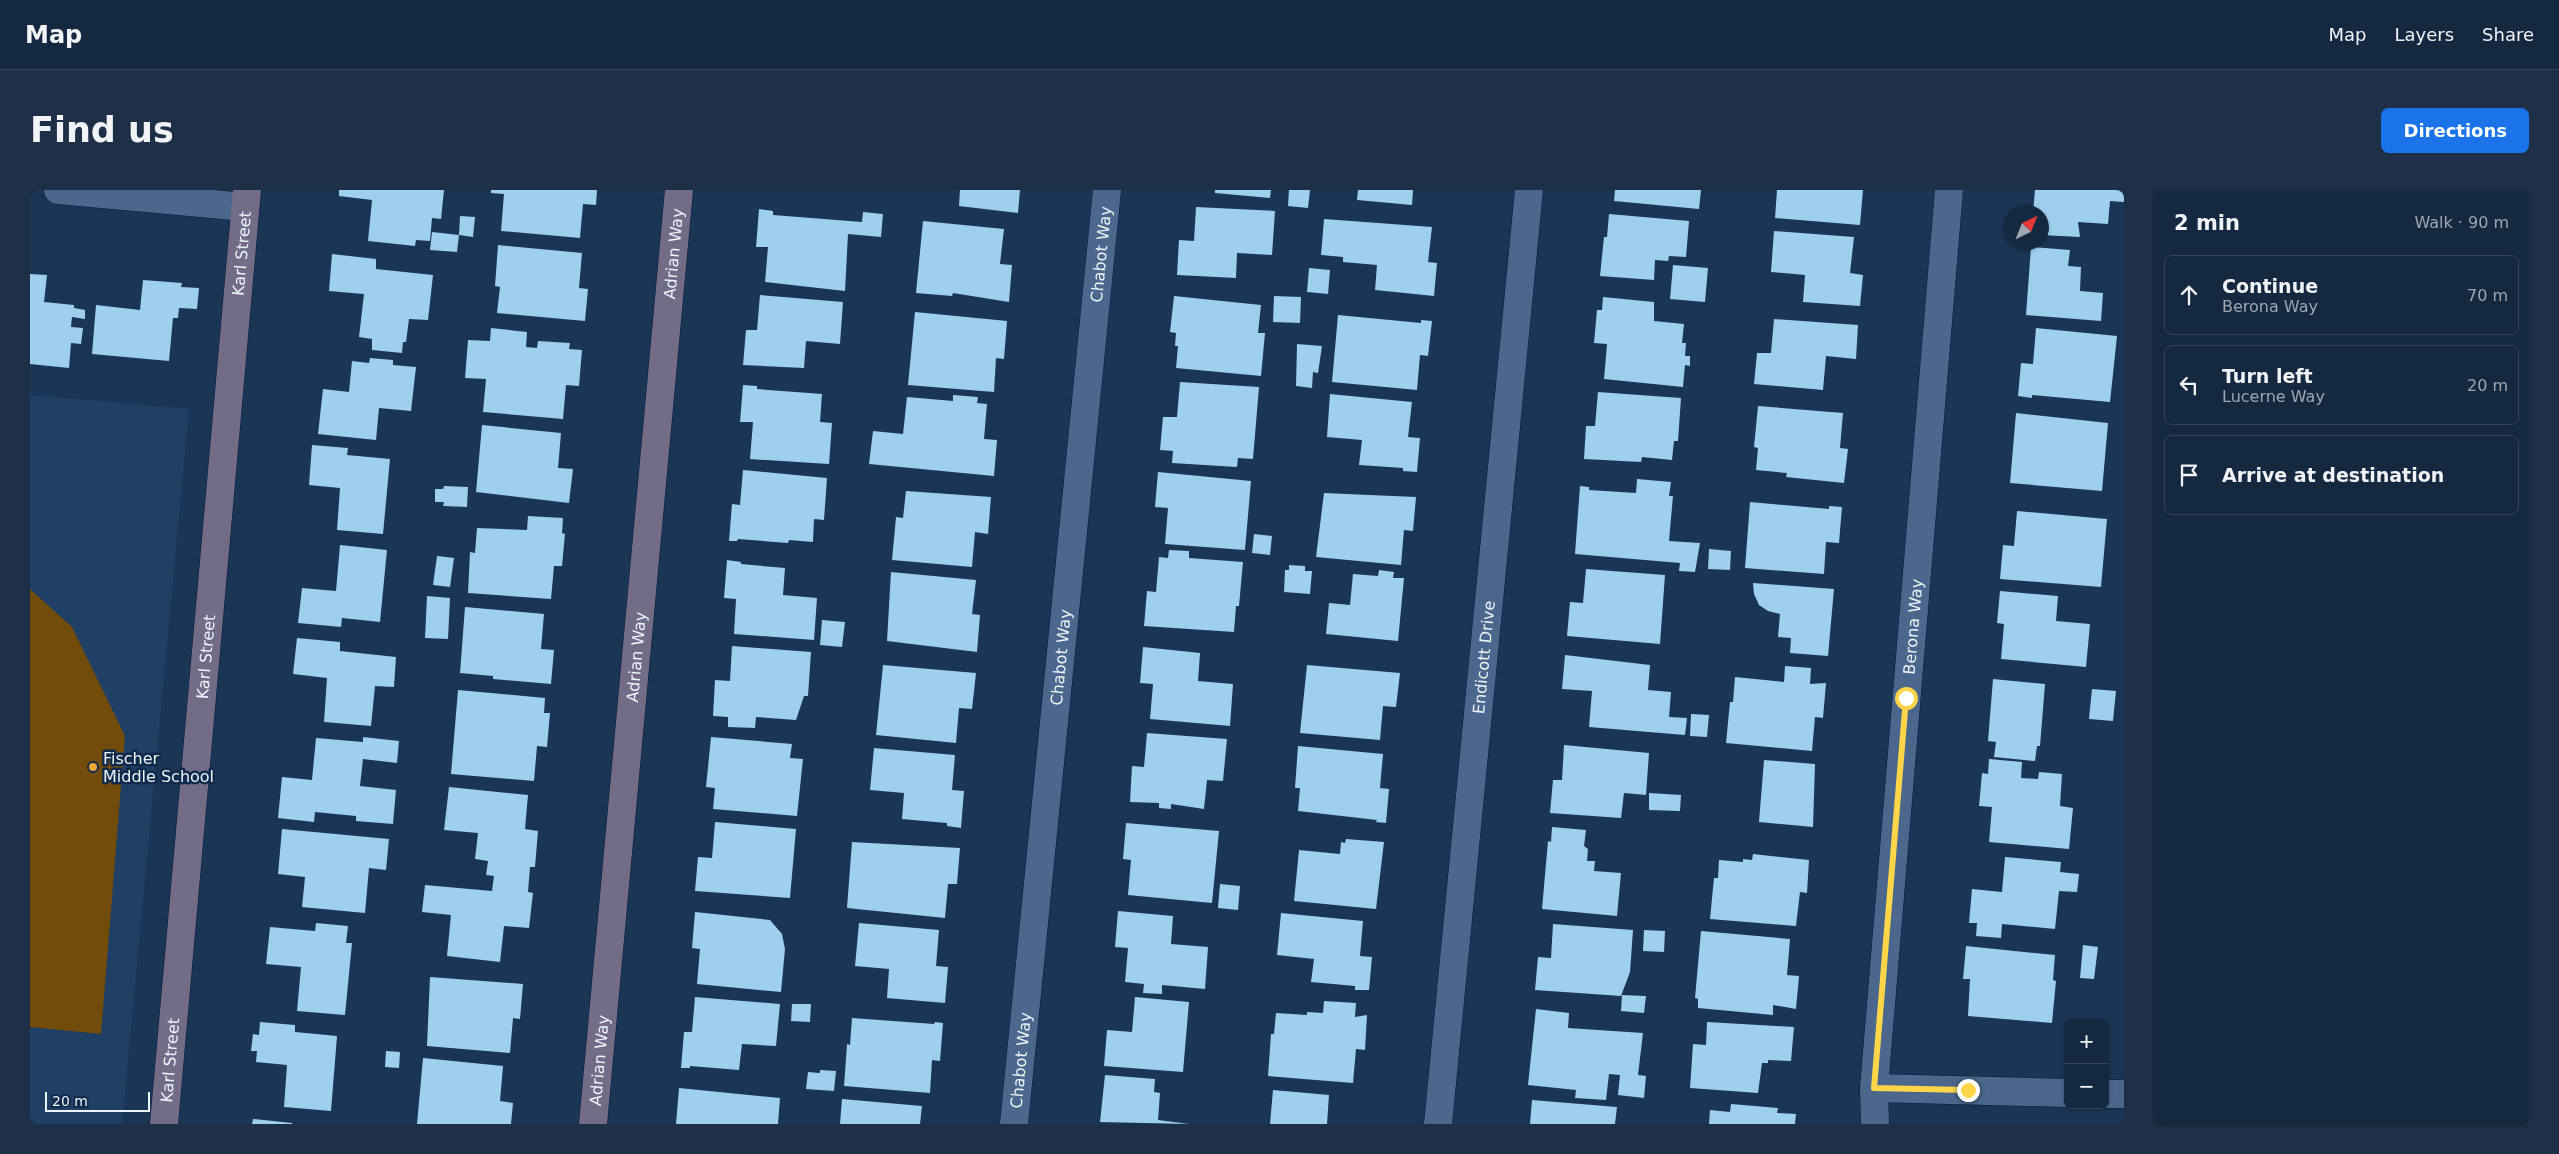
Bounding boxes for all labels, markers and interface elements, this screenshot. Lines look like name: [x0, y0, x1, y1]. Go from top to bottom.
text: Map: [25, 21, 82, 49]
text: Map: [2328, 24, 2366, 45]
text: Layers: [2394, 24, 2454, 45]
text: Share: [2482, 24, 2534, 45]
button: Directions: [2381, 108, 2529, 153]
text: Find us: [30, 110, 174, 150]
street label: Chabot Way: [1087, 205, 1115, 303]
north arrow: [2004, 205, 2049, 250]
street label: Adrian Way: [660, 208, 687, 300]
street label: Karl Street: [229, 210, 255, 297]
text: 2 min: [2174, 211, 2240, 235]
text: Walk · 90 m: [2414, 213, 2509, 232]
text: Continue: [2222, 275, 2318, 297]
icon: ahead: [2175, 281, 2203, 309]
text: 70 m: [2467, 286, 2508, 305]
text: Berona Way: [2222, 297, 2318, 316]
text: Turn left: [2222, 365, 2313, 387]
icon: left: [2175, 371, 2203, 399]
text: 20 m: [2467, 376, 2508, 395]
text: Lucerne Way: [2222, 387, 2325, 406]
icon: arrive: [2175, 461, 2203, 489]
text: Arrive at destination: [2222, 464, 2444, 486]
street label: Berona Way: [1900, 578, 1926, 675]
street label: Endicott Drive: [1469, 600, 1499, 715]
street label: Chabot Way: [1047, 608, 1075, 706]
street label: Adrian Way: [623, 611, 650, 703]
street label: Karl Street: [193, 614, 219, 700]
route start: [1895, 687, 1918, 710]
place label: Fischer Middle School: [103, 749, 214, 786]
marker: Fischer Middle School: [87, 761, 99, 773]
street label: Chabot Way: [1007, 1011, 1035, 1109]
street label: Adrian Way: [586, 1014, 613, 1106]
street label: Karl Street: [157, 1017, 183, 1103]
map controls: [2064, 1019, 2109, 1109]
button: +: [2064, 1019, 2109, 1064]
button: −: [2064, 1064, 2109, 1109]
route end: [1957, 1079, 1980, 1102]
scale bar: [45, 1089, 150, 1112]
text: 20 m: [52, 1093, 88, 1109]

